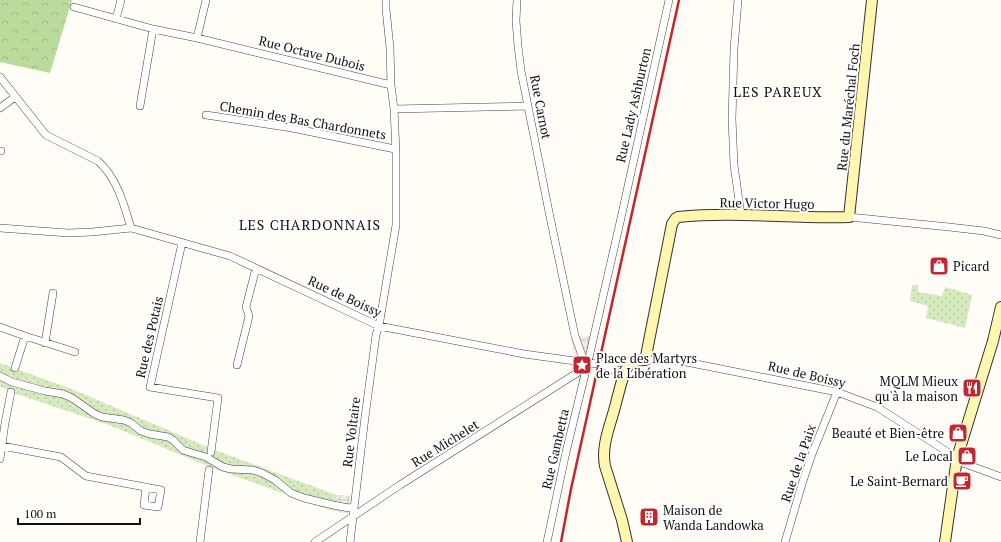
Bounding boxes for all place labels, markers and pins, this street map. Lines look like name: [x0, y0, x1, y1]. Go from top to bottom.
shop icon: Picard: [928, 255, 950, 277]
place label: Picard: [953, 257, 990, 275]
place label: Place des Martyrs de la Libération: [596, 349, 697, 382]
place icon: Place des Martyrs de la Libération: [571, 354, 593, 376]
place label: MQLM Mieux qu'à la maison: [875, 372, 958, 405]
restaurant icon: MQLM Mieux qu'à la maison: [961, 377, 983, 399]
shop icon: Beauté et Bien-être: [947, 422, 969, 444]
place label: Beauté et Bien-être: [832, 424, 944, 442]
shop icon: Le Local: [956, 445, 978, 467]
place label: Le Local: [905, 447, 953, 465]
cafe icon: Le Saint-Bernard: [951, 470, 973, 492]
place label: Le Saint-Bernard: [850, 472, 948, 490]
place label: Maison de Wanda Landowka: [663, 501, 764, 534]
building icon: Maison de Wanda Landowka: [638, 506, 660, 528]

